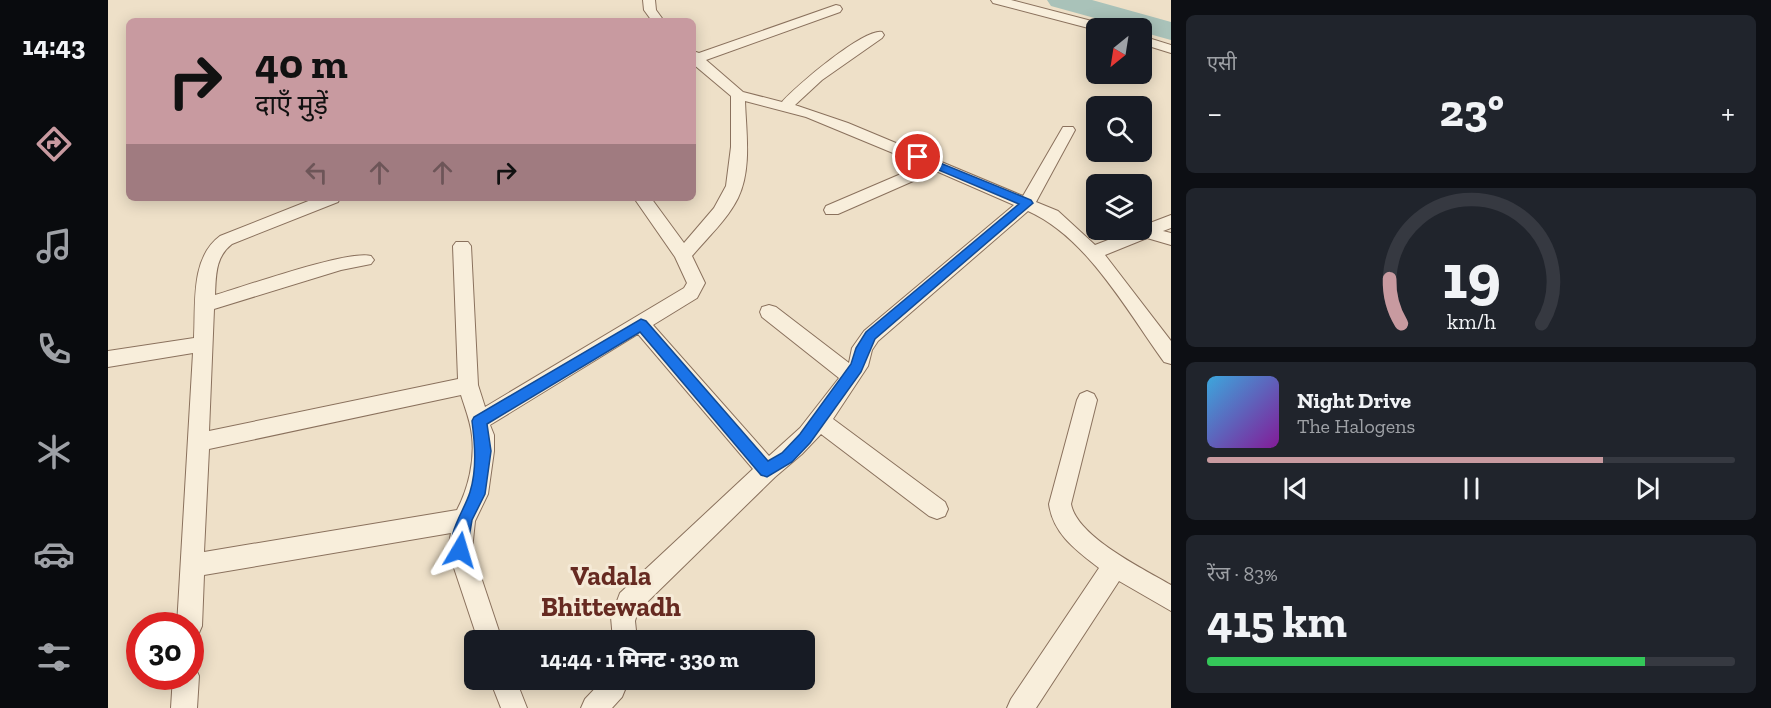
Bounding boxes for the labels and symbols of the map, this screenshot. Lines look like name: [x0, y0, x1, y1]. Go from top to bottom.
north arrow: [1086, 18, 1152, 84]
pin: [892, 131, 943, 182]
position arrow: [428, 518, 492, 582]
district label: Vadala Bhittewadh: [541, 560, 681, 623]
speed limit sign: 30: [126, 612, 204, 690]

